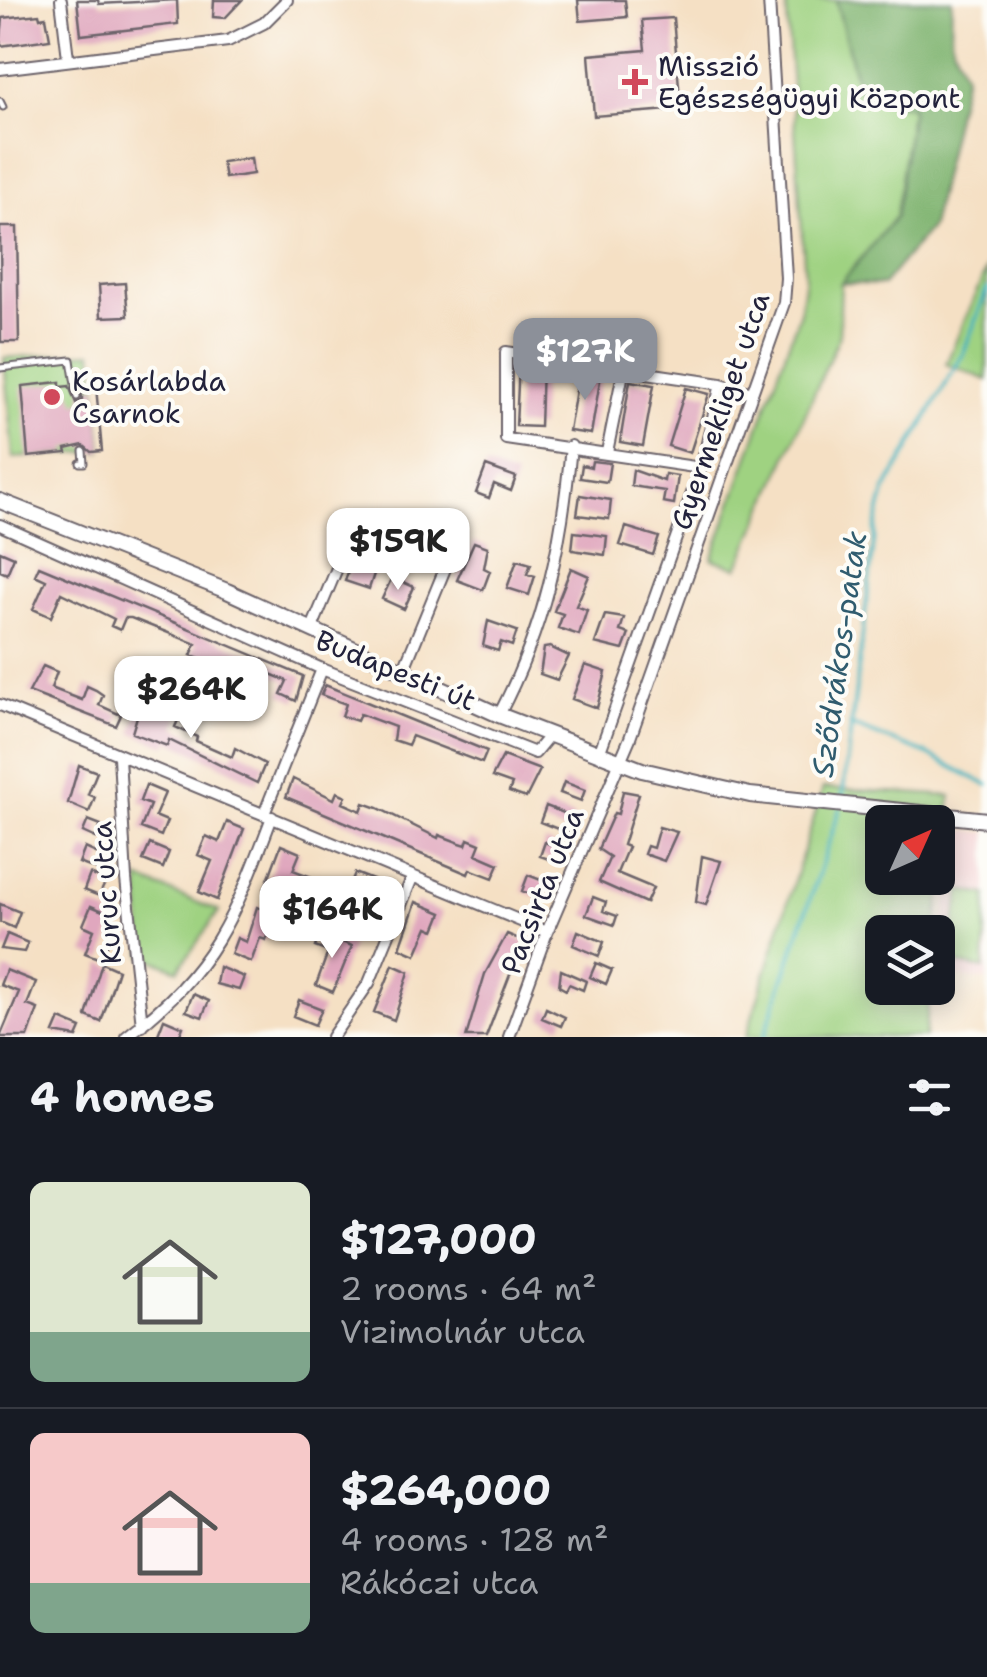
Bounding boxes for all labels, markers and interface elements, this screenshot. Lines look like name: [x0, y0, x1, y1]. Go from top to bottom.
place label: Misszió Egészségügyi Központ: [658, 47, 960, 117]
marker: Misszió Egészségügyi Központ: [622, 69, 648, 95]
street label: Gyermekliget utca: [662, 287, 778, 535]
pin: $127K: [515, 318, 655, 403]
text: $127K: [535, 329, 635, 372]
place label: Kosárlabda Csarnok: [72, 362, 226, 432]
marker: Kosárlabda Csarnok: [41, 386, 63, 408]
pin: $159K: [328, 508, 468, 593]
text: $159K: [349, 519, 447, 562]
water label: Sződrákos-patak: [801, 528, 877, 780]
street label: Budapesti út: [310, 621, 482, 719]
pin: $264K: [121, 656, 261, 741]
text: $264K: [136, 667, 246, 710]
street label: Pacsirta utca: [491, 802, 593, 980]
north arrow: [865, 805, 955, 895]
map controls: [865, 805, 955, 1005]
street label: Kuruc utca: [82, 820, 130, 966]
pin: $164K: [262, 876, 402, 961]
text: $164K: [281, 887, 383, 930]
button: layers: [865, 915, 955, 1005]
text: 4 homes: [30, 1069, 215, 1125]
icon: filters: [902, 1070, 957, 1125]
text: $127,000: [340, 1211, 537, 1267]
icon: home: [110, 1222, 230, 1342]
text: 2 rooms · 64 m²: [340, 1267, 596, 1310]
text: Vizimolnár utca: [340, 1310, 585, 1353]
text: $264,000: [340, 1462, 551, 1518]
icon: home: [110, 1473, 230, 1593]
text: 4 rooms · 128 m²: [340, 1518, 608, 1561]
text: Rákóczi utca: [340, 1561, 538, 1604]

